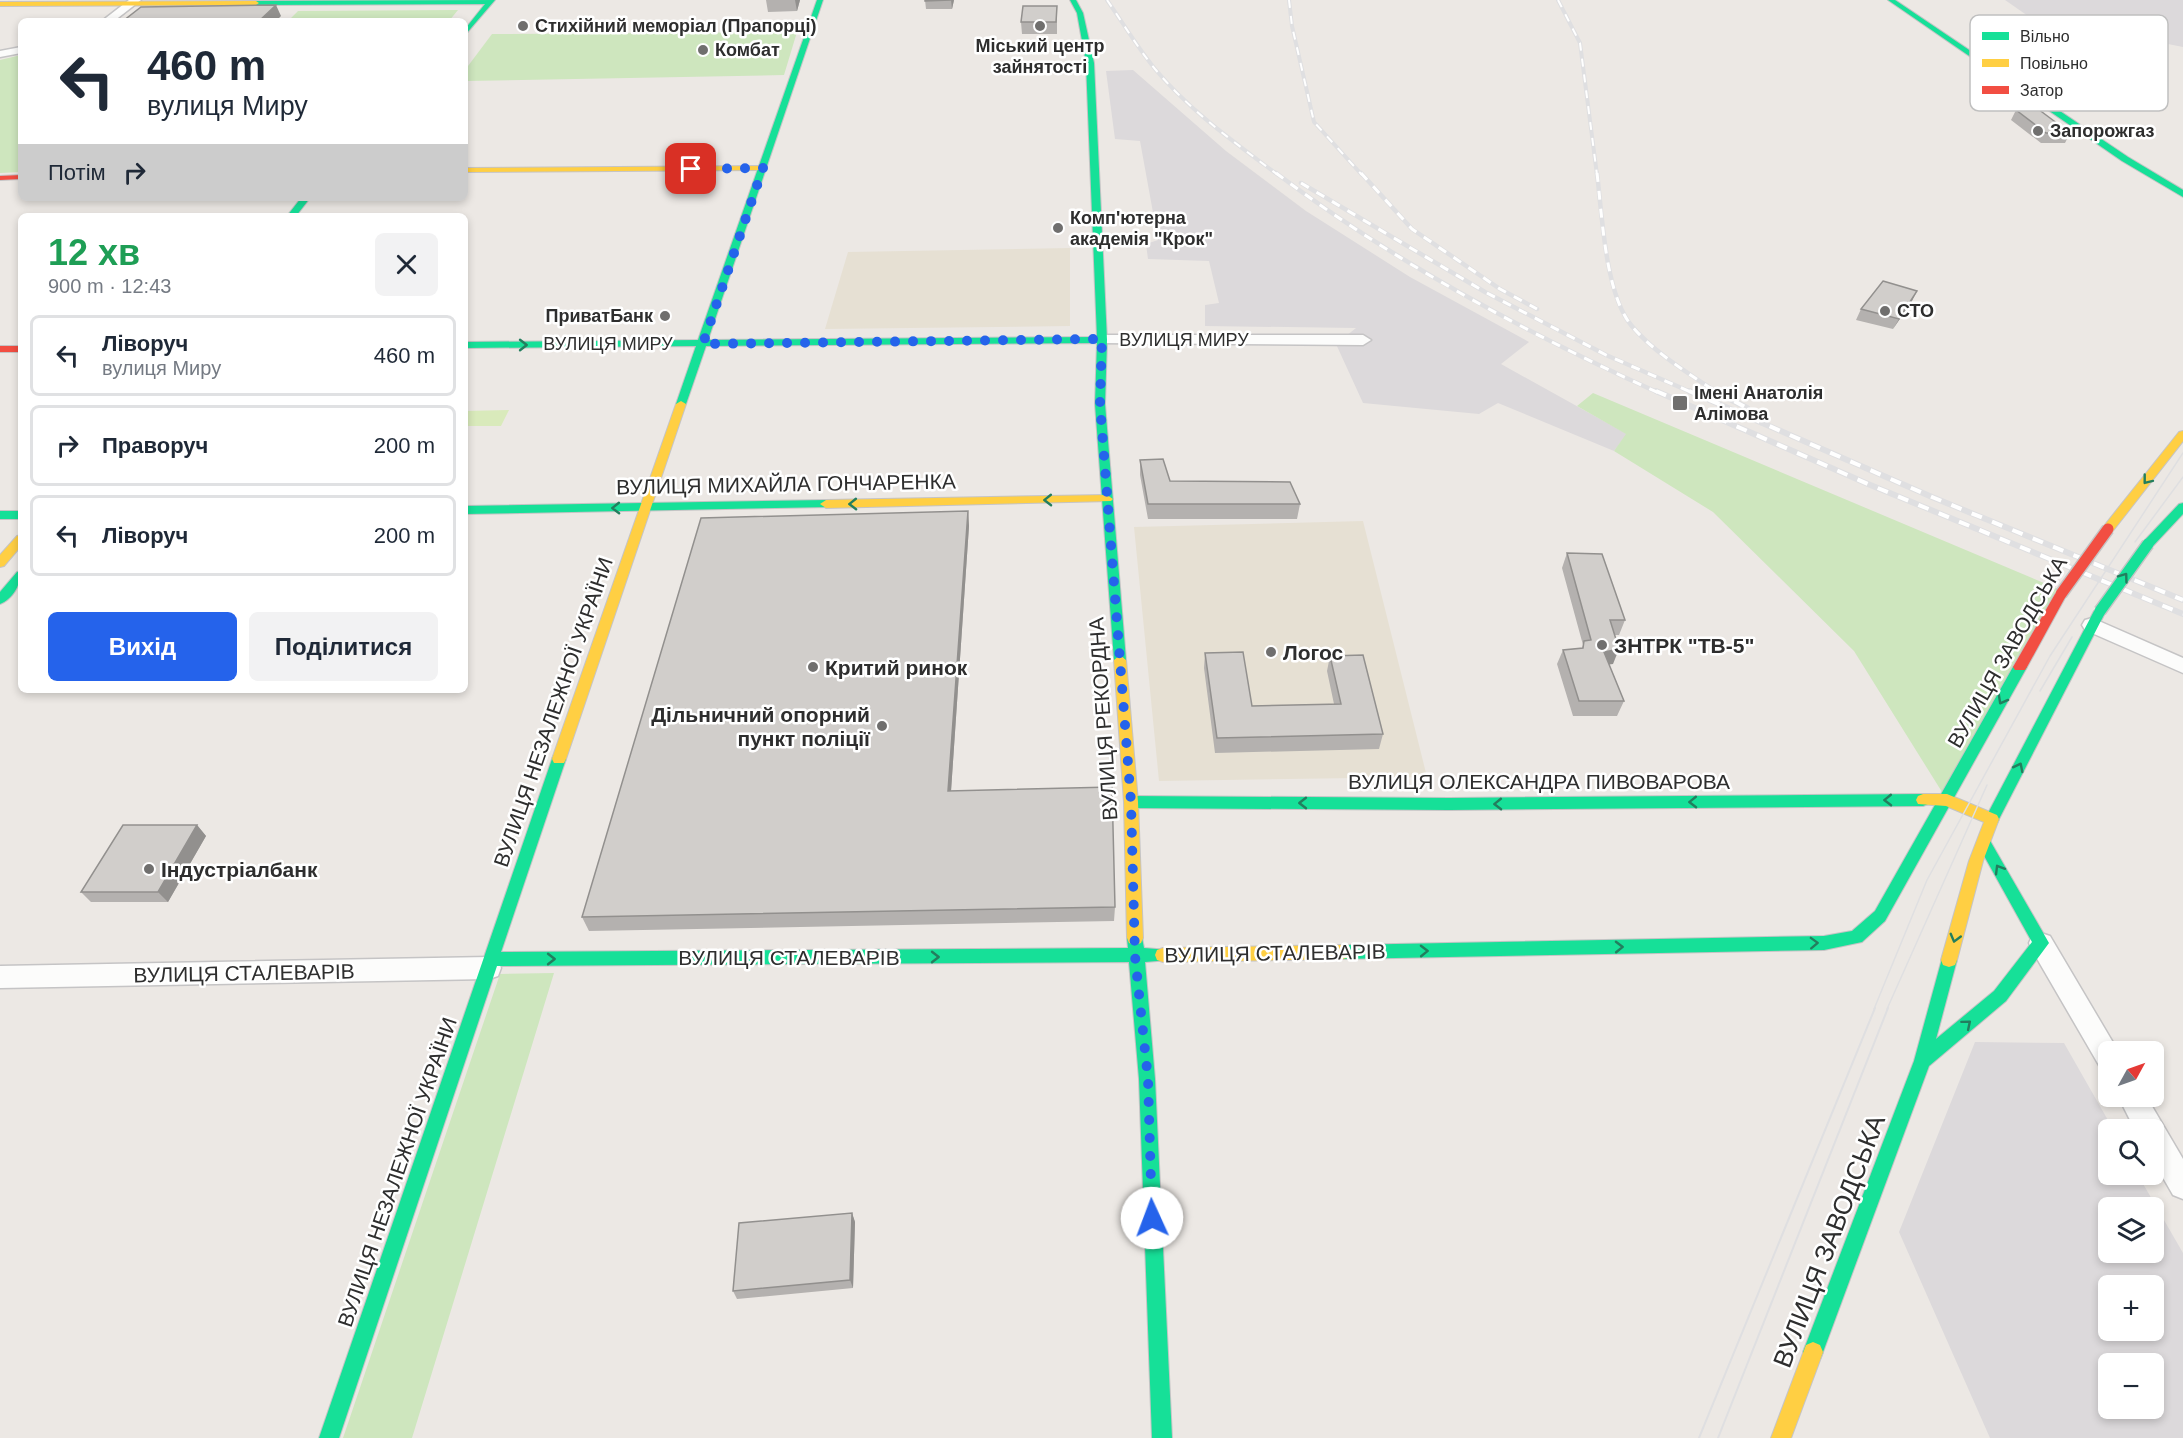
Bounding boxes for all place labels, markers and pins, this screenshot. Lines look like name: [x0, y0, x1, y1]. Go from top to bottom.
place label: Стихійний меморіал (Прапорці): [535, 16, 816, 36]
marker: Стихійний меморіал (Прапорці): [516, 19, 530, 33]
marker: Міський центр зайнятості: [1033, 19, 1047, 33]
place label: Міський центр зайнятості: [976, 36, 1104, 77]
place label: Комбат: [715, 40, 780, 60]
marker: Комбат: [696, 43, 710, 57]
place label: Запорожгаз: [2050, 121, 2154, 141]
marker: Запорожгаз: [2031, 124, 2045, 138]
pin: [665, 143, 716, 194]
place label: Комп'ютерна академія "Крок": [1070, 208, 1213, 249]
marker: Комп'ютерна академія "Крок": [1051, 221, 1065, 235]
place label: СТО: [1897, 301, 1934, 321]
marker: СТО: [1878, 304, 1892, 318]
place label: ПриватБанк: [546, 306, 654, 326]
marker: ПриватБанк: [658, 309, 672, 323]
place label: Імені Анатолія Алімова: [1694, 383, 1823, 424]
marker: Імені Анатолія Алімова: [1671, 394, 1689, 412]
place label: ЗНТРК "ТВ-5": [1614, 634, 1754, 657]
marker: ЗНТРК "ТВ-5": [1595, 638, 1609, 652]
place label: Логос: [1283, 641, 1344, 664]
marker: Логос: [1264, 645, 1278, 659]
place label: Критий ринок: [825, 656, 968, 679]
marker: Критий ринок: [806, 660, 820, 674]
place label: Дільничний опорний пункт поліції: [651, 703, 871, 750]
marker: Дільничний опорний пункт поліції: [875, 719, 889, 733]
place label: Індустріалбанк: [161, 858, 318, 881]
marker: Індустріалбанк: [142, 862, 156, 876]

